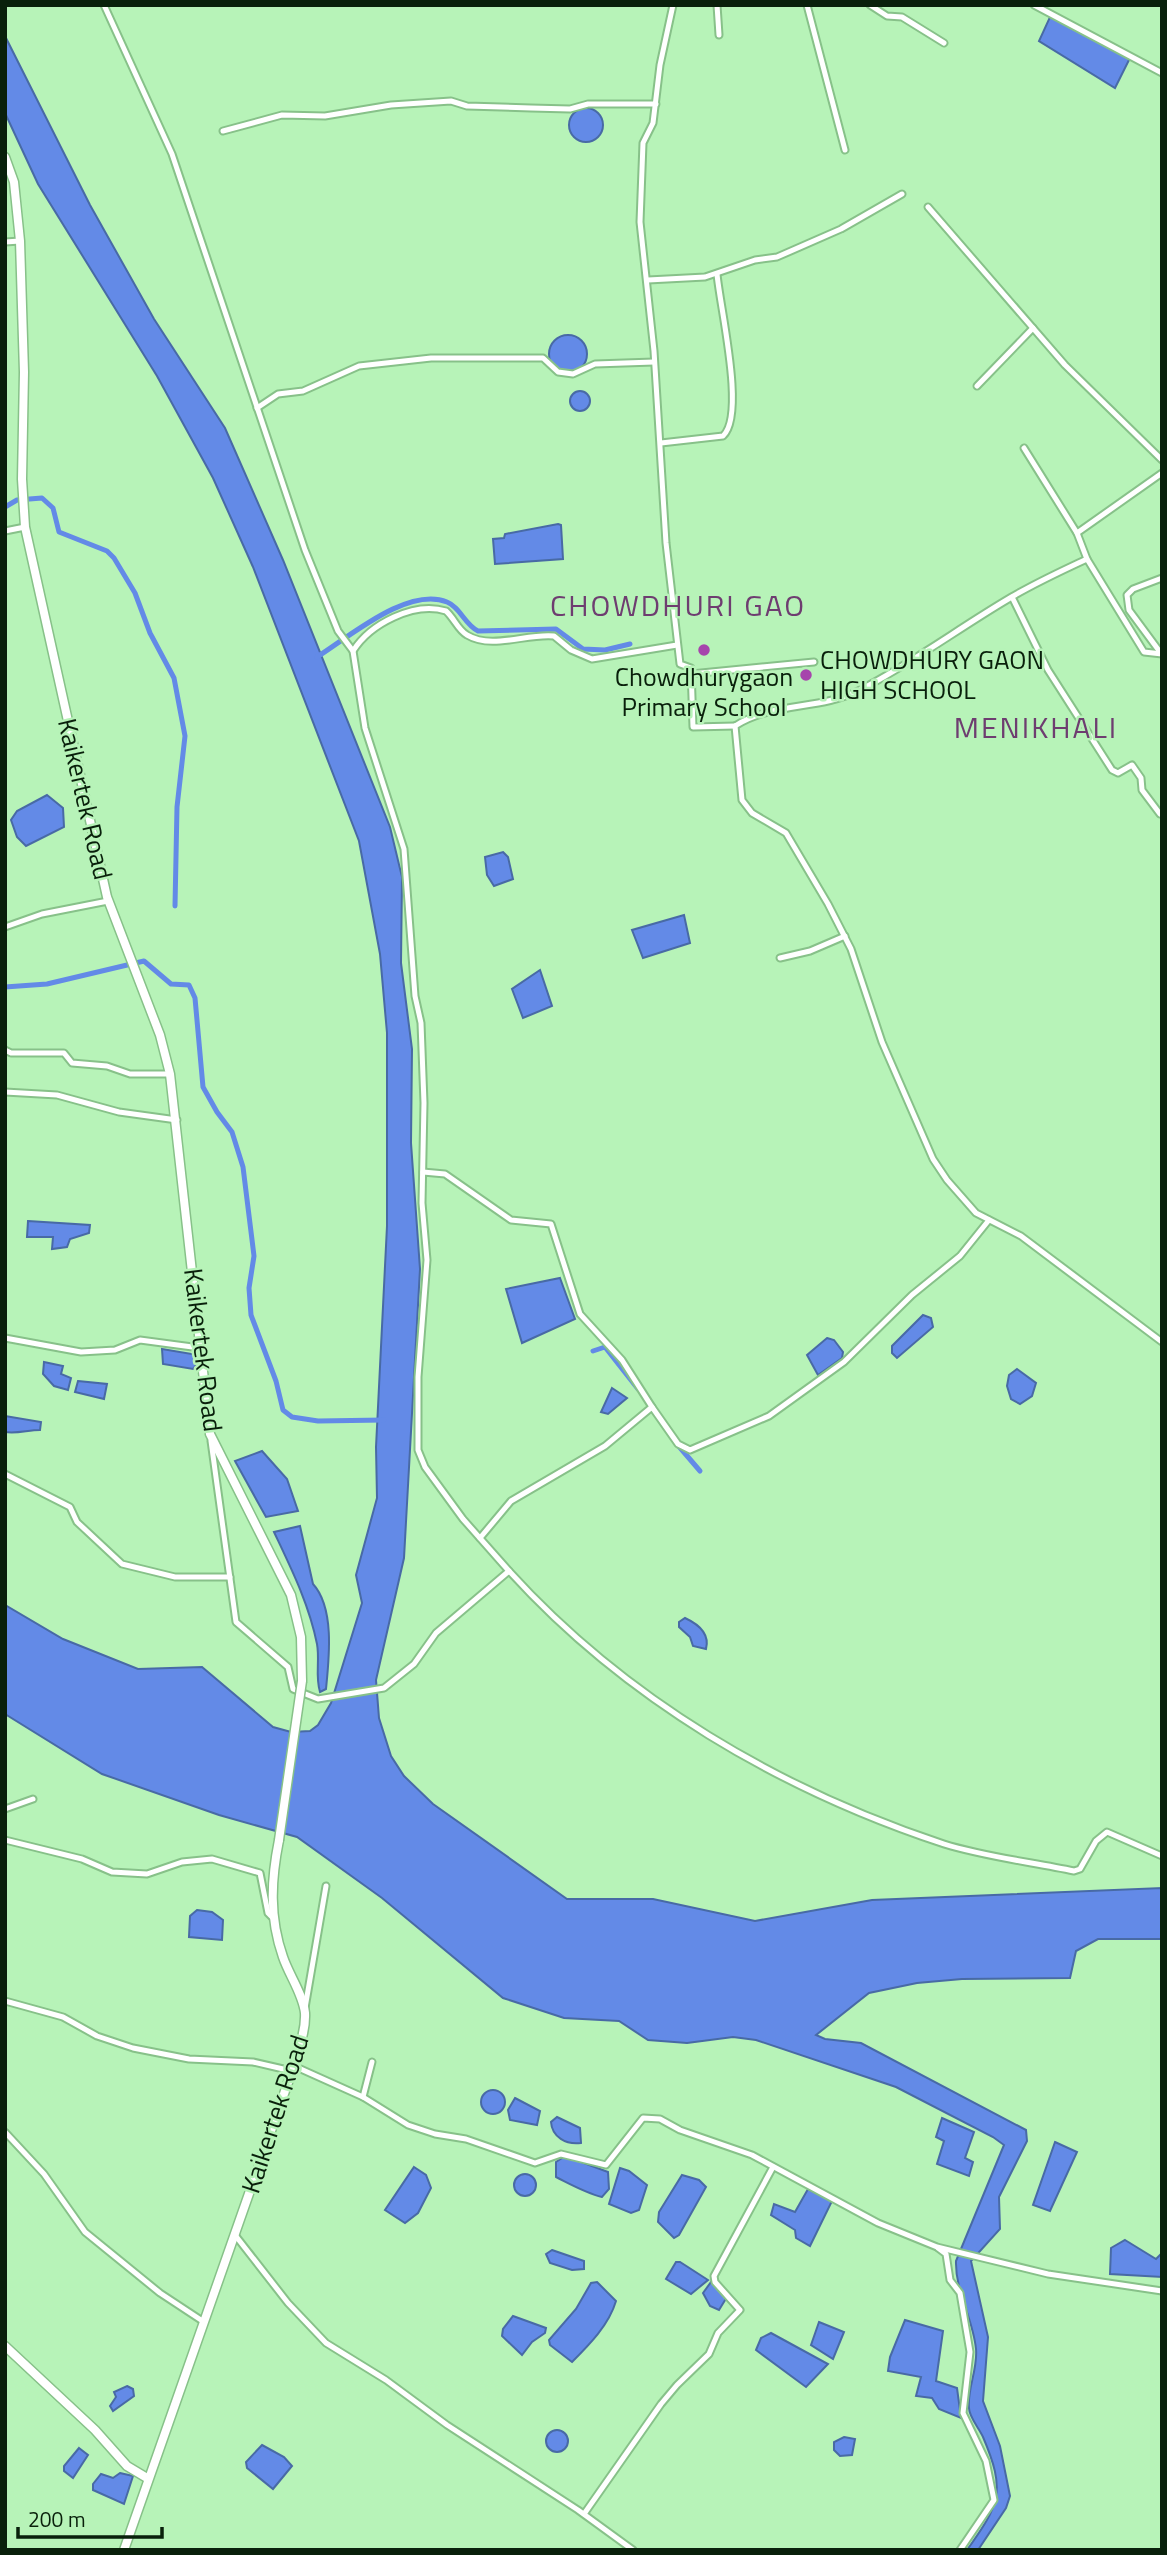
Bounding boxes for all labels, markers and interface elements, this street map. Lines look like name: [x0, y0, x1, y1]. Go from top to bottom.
district label: CHOWDHURI GAO: [550, 582, 806, 628]
place label: CHOWDHURY GAON HIGH SCHOOL: [820, 640, 1044, 709]
marker: Chowdhurygaon Primary School: [696, 642, 712, 658]
place label: Chowdhurygaon Primary School: [615, 657, 793, 726]
marker: CHOWDHURY GAON HIGH SCHOOL: [798, 667, 814, 683]
district label: MENIKHALI: [954, 704, 1118, 750]
street label: Kaikertek Road: [48, 714, 123, 883]
street label: Kaikertek Road: [174, 1266, 233, 1434]
street label: Kaikertek Road: [231, 2030, 318, 2198]
scale bar: [18, 2496, 161, 2540]
text: 200 m: [28, 2503, 85, 2535]

